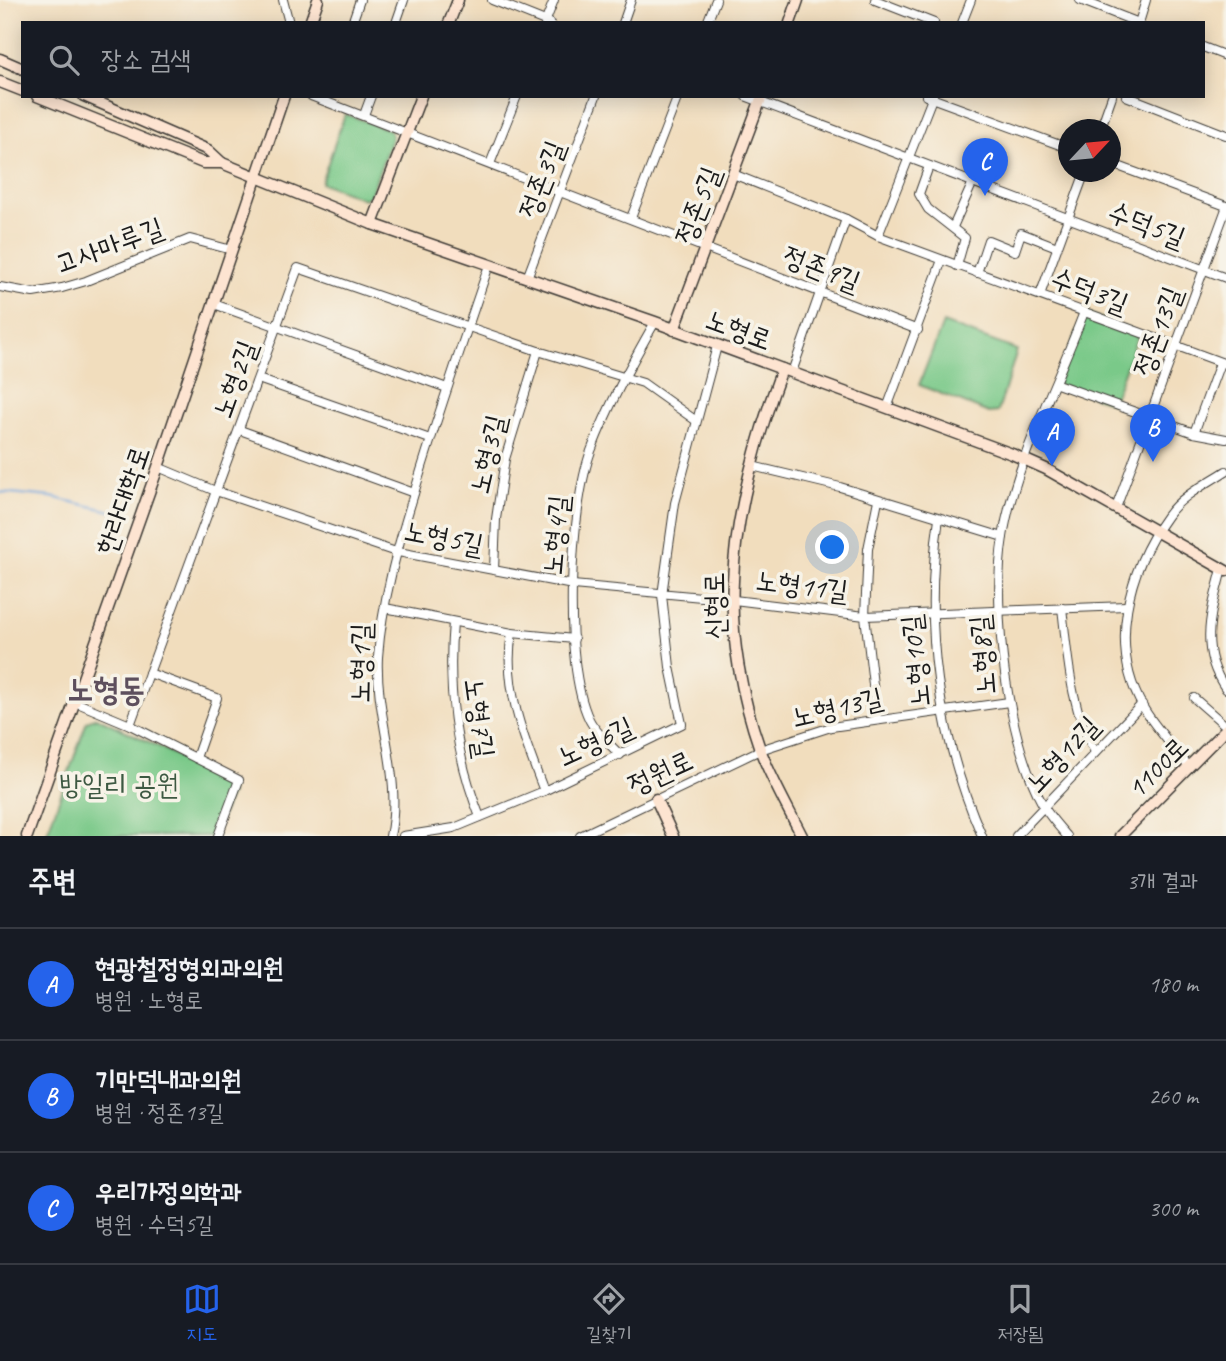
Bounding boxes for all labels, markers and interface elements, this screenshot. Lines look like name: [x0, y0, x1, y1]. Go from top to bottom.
search box: [21, 21, 1205, 98]
icon: search: [45, 41, 83, 79]
text: 장소 검색: [101, 43, 191, 76]
north arrow: [1058, 119, 1121, 182]
street label: 정존3길: [511, 135, 572, 223]
pin: C: [962, 138, 1008, 196]
street label: 정존5길: [667, 161, 728, 249]
street label: 수덕5길: [1103, 194, 1191, 255]
street label: 고사마루길: [50, 210, 168, 281]
street label: 정존9길: [778, 238, 866, 299]
street label: 수덕3길: [1046, 260, 1134, 321]
street label: 정존13길: [1125, 282, 1190, 381]
street label: 노형로: [701, 301, 777, 357]
street label: 노형2길: [204, 336, 265, 423]
pin: B: [1130, 404, 1176, 462]
pin: A: [1029, 408, 1075, 466]
street label: 노형3길: [461, 411, 514, 497]
street label: 한라대학로: [88, 441, 157, 559]
street label: 노형4길: [535, 494, 576, 577]
street label: 노형5길: [401, 513, 487, 562]
your location: [815, 530, 849, 564]
street label: 노형11길: [754, 562, 850, 609]
street label: 신형로: [696, 572, 733, 640]
street label: 노형10길: [893, 613, 938, 709]
street label: 노형8길: [962, 613, 1003, 696]
street label: 노형1길: [342, 623, 379, 703]
district label: 노형동: [67, 669, 145, 710]
street label: 노형7길: [457, 676, 502, 760]
street label: 노형13길: [788, 680, 886, 735]
street label: 노형12길: [1018, 708, 1107, 800]
street label: 노형6길: [551, 709, 639, 774]
street label: 1100로: [1119, 729, 1196, 806]
street label: 정원로: [622, 742, 698, 803]
park label: 방일리 공원: [59, 767, 179, 802]
text: 주변: [28, 862, 76, 900]
text: 3개 결과: [1127, 867, 1198, 896]
text: 현광철정형외과의원: [95, 952, 283, 985]
text: A: [45, 970, 57, 999]
text: 180 m: [1149, 970, 1198, 999]
text: 병원 · 노형로: [95, 986, 203, 1015]
text: 기만덕내과의원: [95, 1064, 241, 1097]
text: B: [45, 1082, 57, 1111]
text: 260 m: [1149, 1082, 1198, 1111]
text: 병원 · 정존13길: [95, 1098, 224, 1127]
text: 우리가정의학과: [95, 1176, 241, 1209]
text: C: [46, 1194, 56, 1223]
text: 300 m: [1149, 1194, 1198, 1223]
text: 병원 · 수덕5길: [95, 1210, 213, 1239]
tab: 지도: [183, 1280, 221, 1347]
tab: 길찾기: [586, 1280, 632, 1347]
tab: 저장됨: [997, 1280, 1043, 1347]

